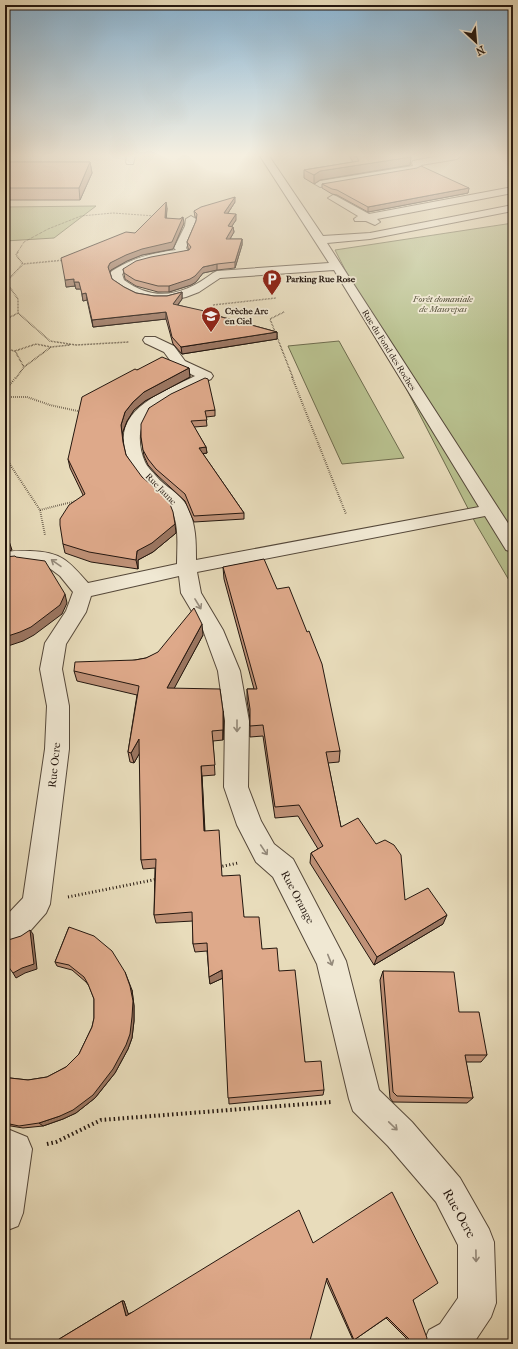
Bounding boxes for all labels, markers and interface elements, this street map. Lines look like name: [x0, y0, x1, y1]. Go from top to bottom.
north arrow: [456, 22, 496, 62]
text: N: [473, 43, 487, 58]
parking icon: Parking Rue Rose: [261, 268, 283, 296]
place label: Parking Rue Rose: [286, 274, 356, 285]
park label: Forêt domaniale de Maurepas: [412, 294, 473, 314]
school or university icon: Crèche Arc en Ciel: [200, 305, 222, 333]
place label: Crèche Arc en Ciel: [225, 306, 268, 326]
street label: Rue du Fond des Roches: [360, 308, 418, 393]
street label: Rue Jaune: [144, 471, 179, 507]
one-way arrow: [51, 559, 62, 567]
one-way arrow: [194, 598, 202, 610]
one-way arrow: [233, 719, 241, 732]
street label: Rue Ocre: [46, 741, 63, 788]
one-way arrow: [260, 844, 268, 855]
street label: Rue Orange: [278, 869, 317, 926]
one-way arrow: [326, 954, 334, 966]
one-way arrow: [388, 1121, 398, 1131]
street label: Rue Ocre: [440, 1186, 479, 1241]
one-way arrow: [473, 1249, 480, 1262]

